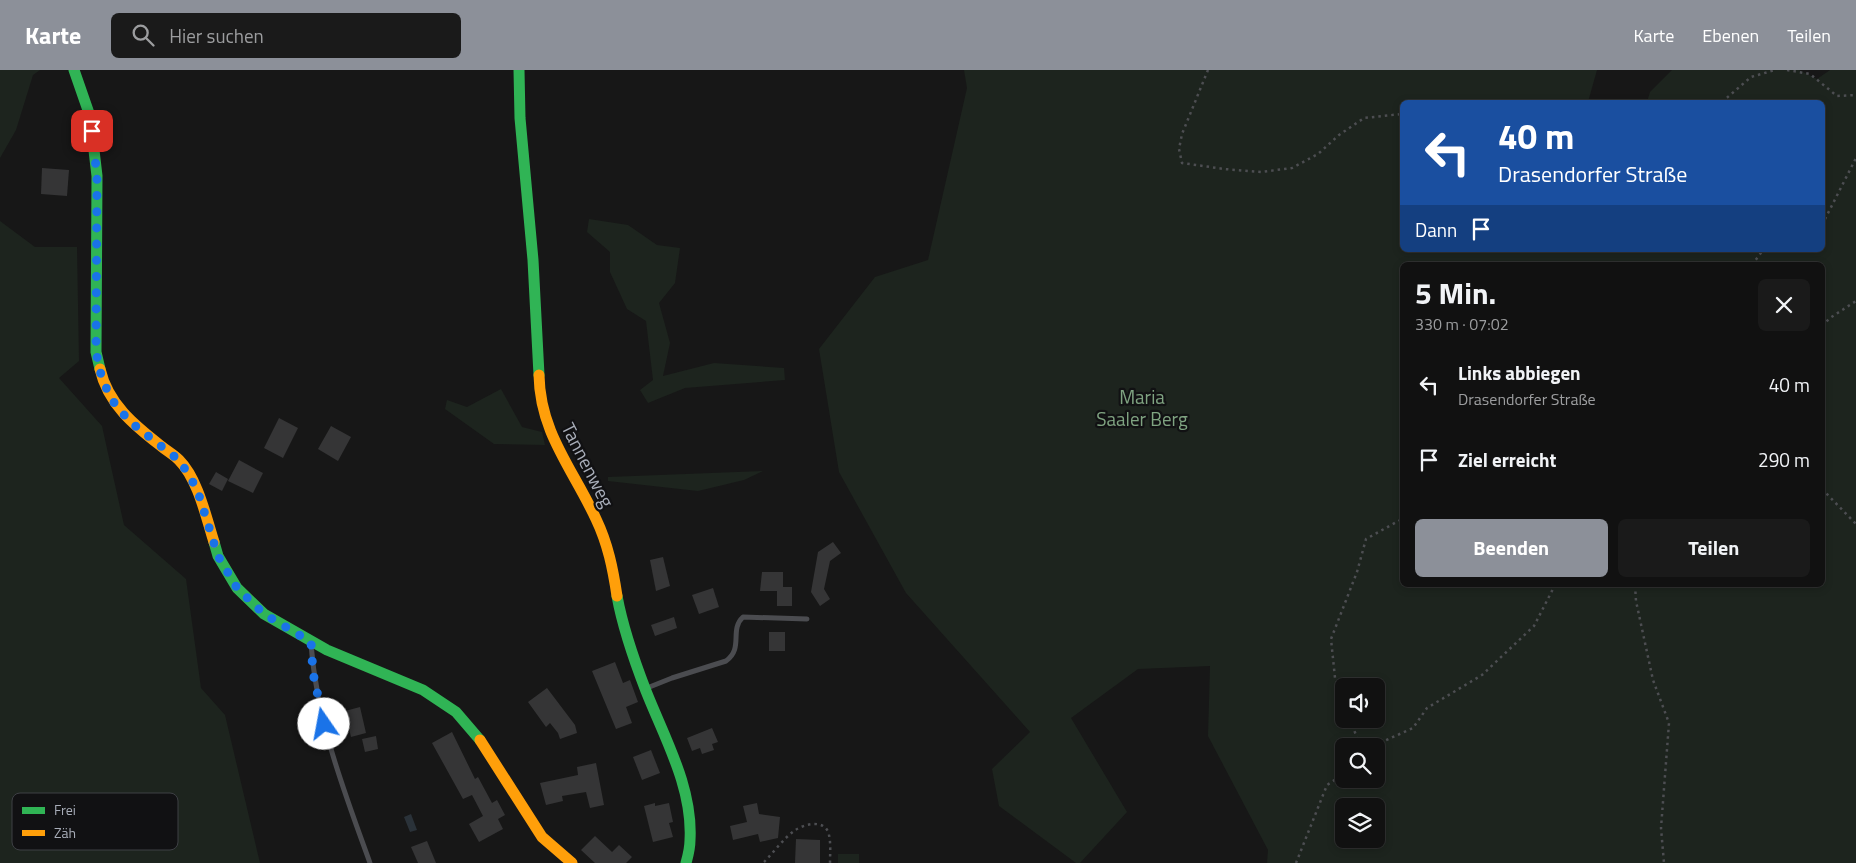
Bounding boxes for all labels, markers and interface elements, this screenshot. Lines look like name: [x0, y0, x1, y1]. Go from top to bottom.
search box: [111, 13, 461, 58]
text: Karte: [25, 17, 81, 53]
icon: search: [129, 21, 157, 49]
text: Hier suchen: [169, 21, 264, 50]
text: Karte: [1633, 22, 1674, 49]
text: Ebenen: [1702, 22, 1759, 49]
text: Teilen: [1787, 22, 1831, 49]
text: 40 m: [1498, 109, 1574, 163]
pin: [71, 110, 113, 152]
icon: arrive: [78, 117, 106, 145]
icon: left: [1415, 120, 1480, 185]
text: Drasendorfer Straße: [1498, 157, 1687, 191]
text: Dann: [1415, 215, 1457, 244]
icon: arrive: [1467, 215, 1495, 243]
text: 5 Min.: [1415, 270, 1496, 316]
button: close: [1758, 279, 1810, 331]
text: 330 m · 07:02: [1415, 312, 1509, 336]
text: Links abbiegen: [1458, 358, 1581, 387]
text: 40 m: [1769, 370, 1810, 399]
icon: left: [1415, 371, 1443, 399]
park label: Maria Saaler Berg: [1096, 382, 1188, 433]
text: Drasendorfer Straße: [1458, 387, 1596, 411]
street label: Tannenweg: [555, 417, 622, 512]
text: Ziel erreicht: [1458, 445, 1556, 474]
text: 290 m: [1758, 445, 1810, 474]
icon: arrive: [1415, 446, 1443, 474]
button: Beenden: [1415, 519, 1608, 577]
button: Teilen: [1618, 519, 1810, 577]
map controls: [1335, 678, 1385, 848]
button: sound: [1335, 678, 1385, 728]
position arrow: [297, 697, 349, 749]
button: search: [1335, 738, 1385, 788]
legend: [12, 793, 178, 850]
button: layers: [1335, 798, 1385, 848]
text: Frei: [54, 799, 76, 820]
text: Zäh: [54, 822, 76, 843]

